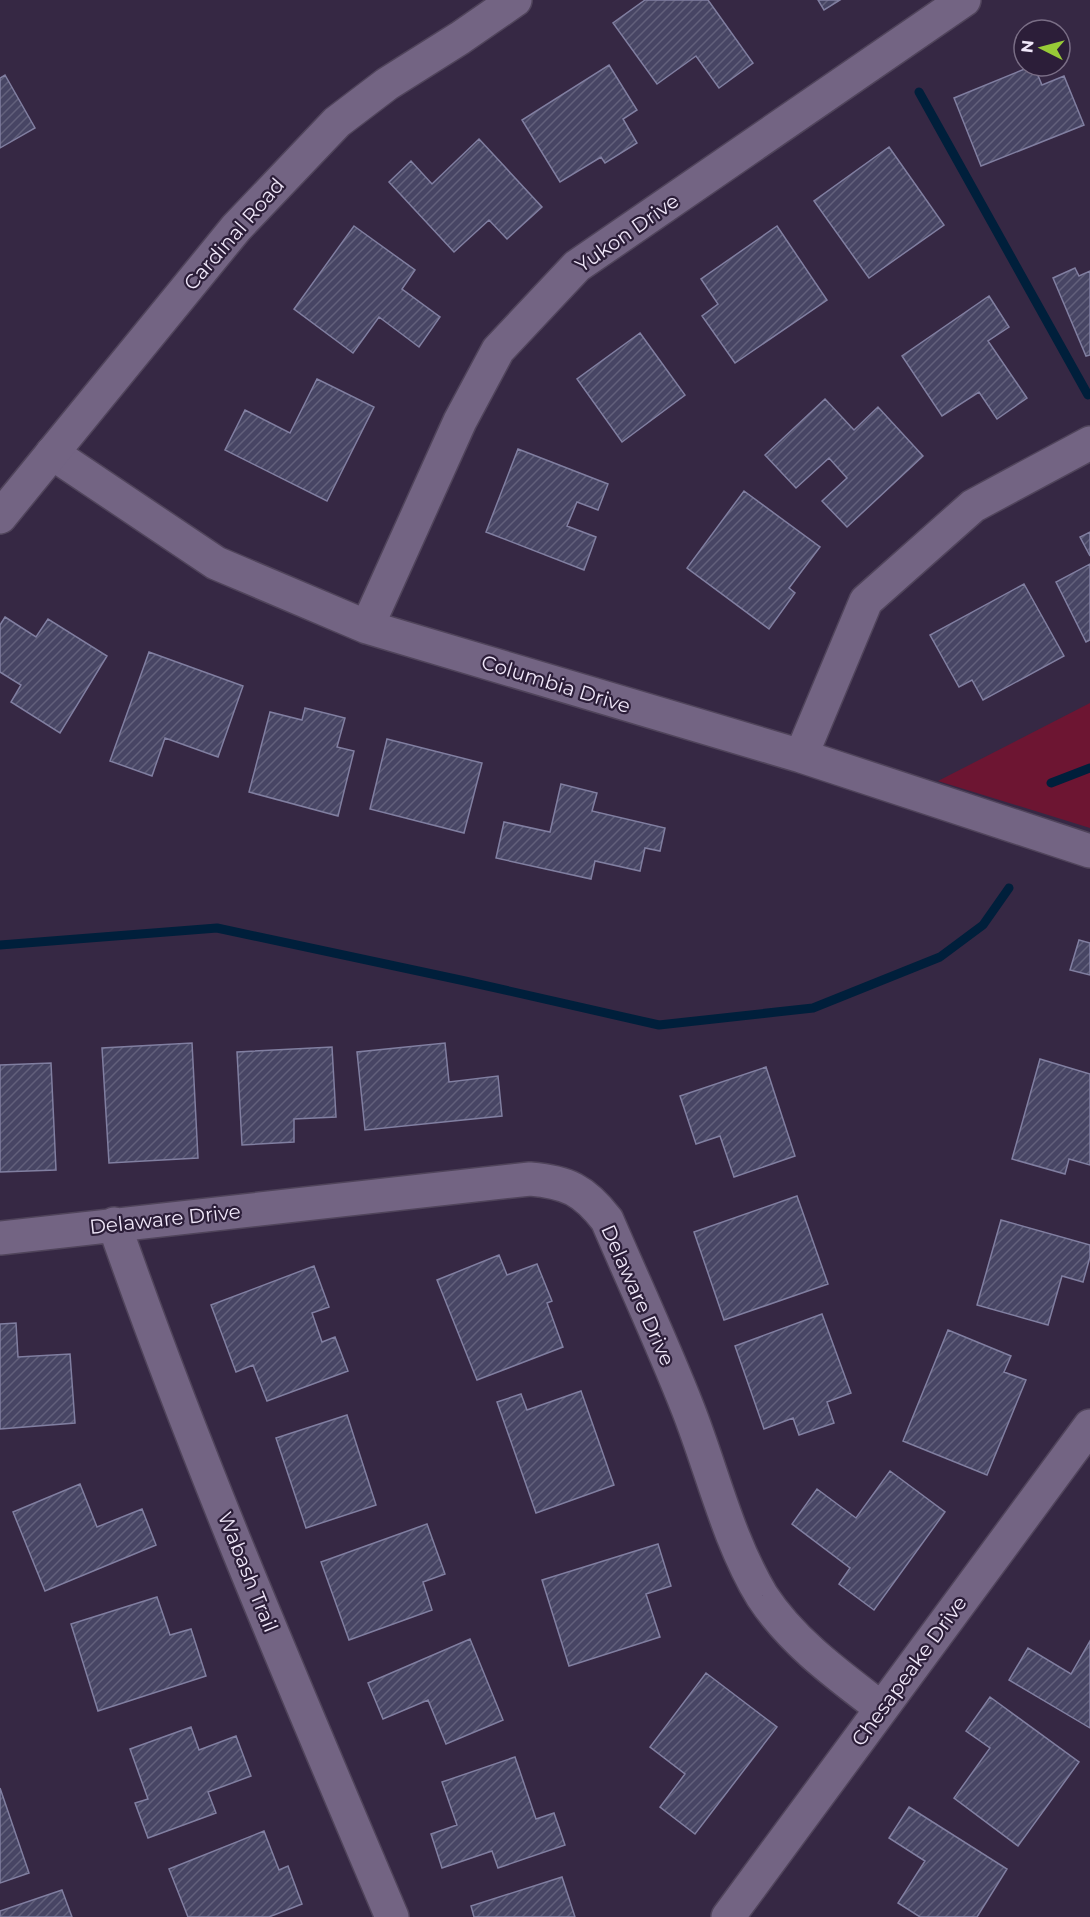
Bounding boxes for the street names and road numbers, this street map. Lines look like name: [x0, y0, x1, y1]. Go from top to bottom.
street label: Cardinal Road: [179, 173, 289, 295]
street label: Yukon Drive: [571, 189, 683, 277]
street label: Columbia Drive: [479, 650, 633, 718]
street label: Delaware Drive: [88, 1199, 242, 1239]
street label: Delaware Drive: [596, 1221, 680, 1369]
street label: Wabash Trail: [213, 1508, 283, 1636]
street label: Chesapeake Drive: [846, 1591, 972, 1751]

